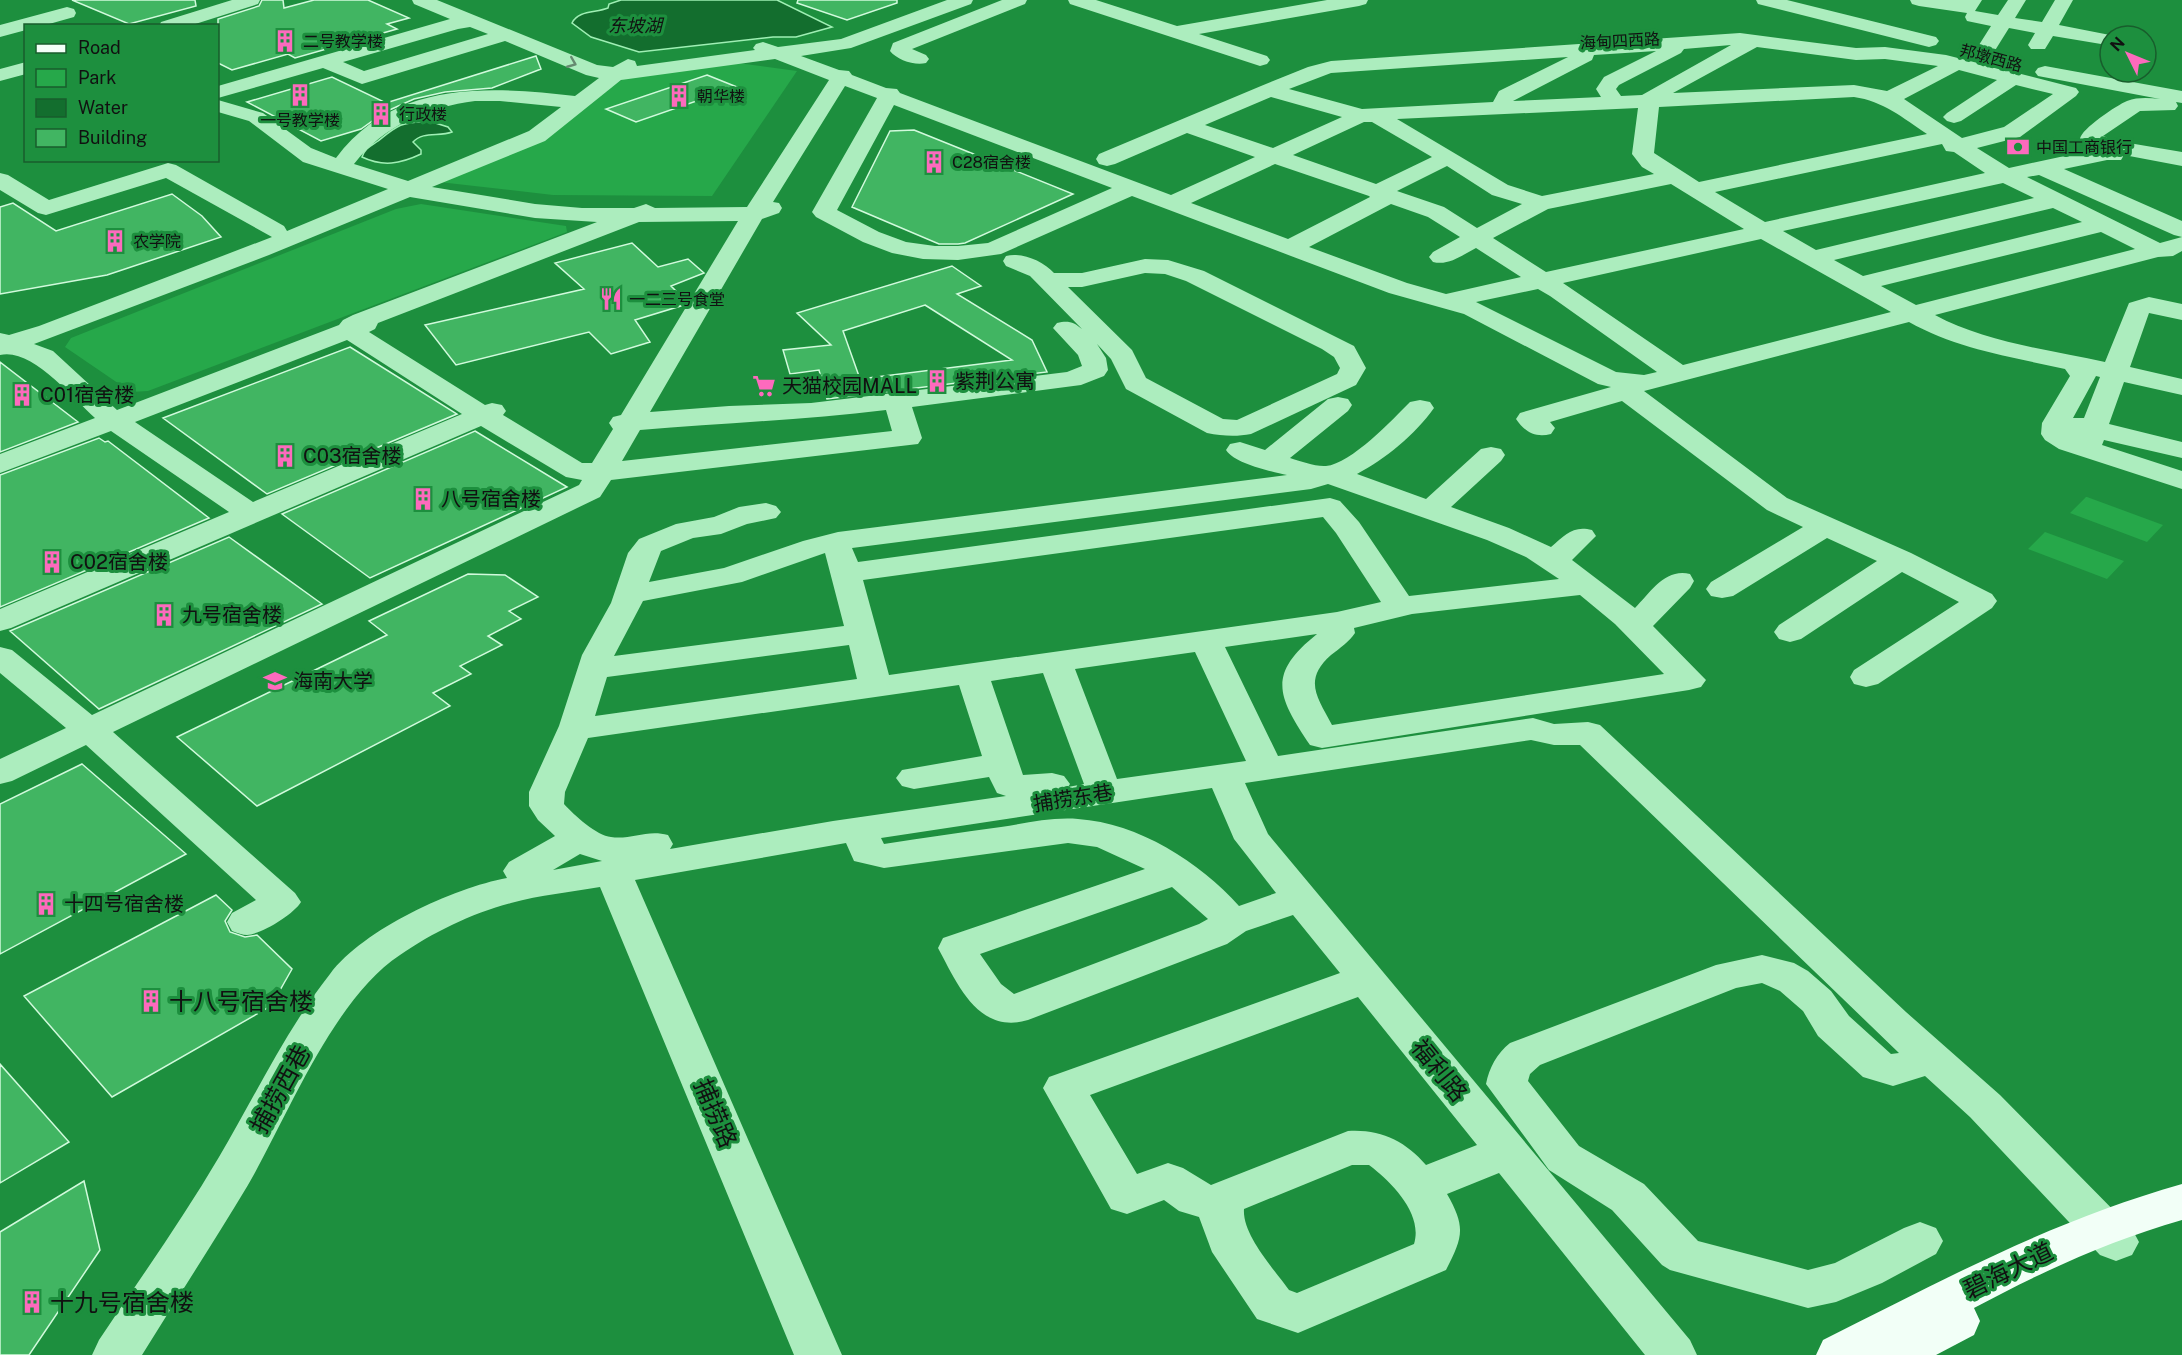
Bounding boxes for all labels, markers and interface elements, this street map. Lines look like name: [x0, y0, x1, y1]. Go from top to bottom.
water label: 东坡湖: [608, 15, 665, 36]
legend: [24, 24, 219, 162]
north arrow: [2098, 24, 2158, 84]
building icon: 二号教学楼: [272, 28, 298, 54]
street label: 海甸四西路: [1580, 29, 1660, 53]
place label: 二号教学楼: [303, 32, 383, 51]
text: N: [2106, 33, 2129, 55]
text: Road: [78, 37, 121, 58]
street label: 邦墩西路: [1958, 41, 2024, 75]
one-way arrow: [565, 56, 576, 68]
text: Park: [78, 67, 116, 88]
building icon: 一号教学楼: [287, 82, 313, 108]
building icon: 朝华楼: [666, 83, 692, 109]
place label: 朝华楼: [697, 87, 745, 106]
text: Water: [78, 97, 128, 118]
building icon: 行政楼: [368, 101, 394, 127]
place label: 行政楼: [399, 105, 447, 124]
place label: 一号教学楼: [260, 111, 340, 130]
text: Building: [78, 127, 147, 148]
bank icon: 中国工商银行: [2005, 134, 2031, 160]
place label: 中国工商银行: [2036, 138, 2132, 157]
building icon: C28宿舍楼: [921, 149, 947, 175]
place label: C28宿舍楼: [952, 153, 1031, 172]
building icon: 农学院: [102, 228, 128, 254]
place label: 农学院: [133, 232, 181, 251]
restaurant icon: 一二三号食堂: [598, 286, 624, 312]
place label: 一二三号食堂: [629, 290, 725, 309]
building icon: 紫荆公寓: [924, 368, 950, 394]
place label: 紫荆公寓: [955, 369, 1035, 393]
supermarket icon: 天猫校园MALL: [751, 373, 777, 399]
place label: 天猫校园MALL: [782, 374, 917, 398]
building icon: C01宿舍楼: [9, 382, 35, 408]
place label: C01宿舍楼: [40, 383, 134, 407]
building icon: C03宿舍楼: [272, 443, 298, 469]
place label: C03宿舍楼: [303, 444, 401, 468]
building icon: 八号宿舍楼: [410, 486, 436, 512]
place label: 八号宿舍楼: [441, 487, 541, 511]
building icon: C02宿舍楼: [39, 549, 65, 575]
place label: C02宿舍楼: [70, 550, 168, 574]
building icon: 九号宿舍楼: [151, 602, 177, 628]
place label: 九号宿舍楼: [182, 603, 282, 627]
school or university icon: 海南大学: [262, 668, 288, 694]
place label: 海南大学: [293, 669, 373, 693]
street label: 捕捞东巷: [1032, 780, 1114, 816]
building icon: 十四号宿舍楼: [33, 891, 59, 917]
place label: 十四号宿舍楼: [64, 892, 184, 916]
place label: 十八号宿舍楼: [169, 987, 313, 1015]
building icon: 十八号宿舍楼: [138, 988, 164, 1014]
street label: 福利路: [1406, 1033, 1474, 1107]
street label: 捕捞西巷: [244, 1040, 316, 1138]
street label: 捕捞路: [689, 1074, 743, 1152]
street label: 碧海大道: [1959, 1236, 2057, 1304]
place label: 十九号宿舍楼: [50, 1288, 194, 1316]
building icon: 十九号宿舍楼: [19, 1289, 45, 1315]

